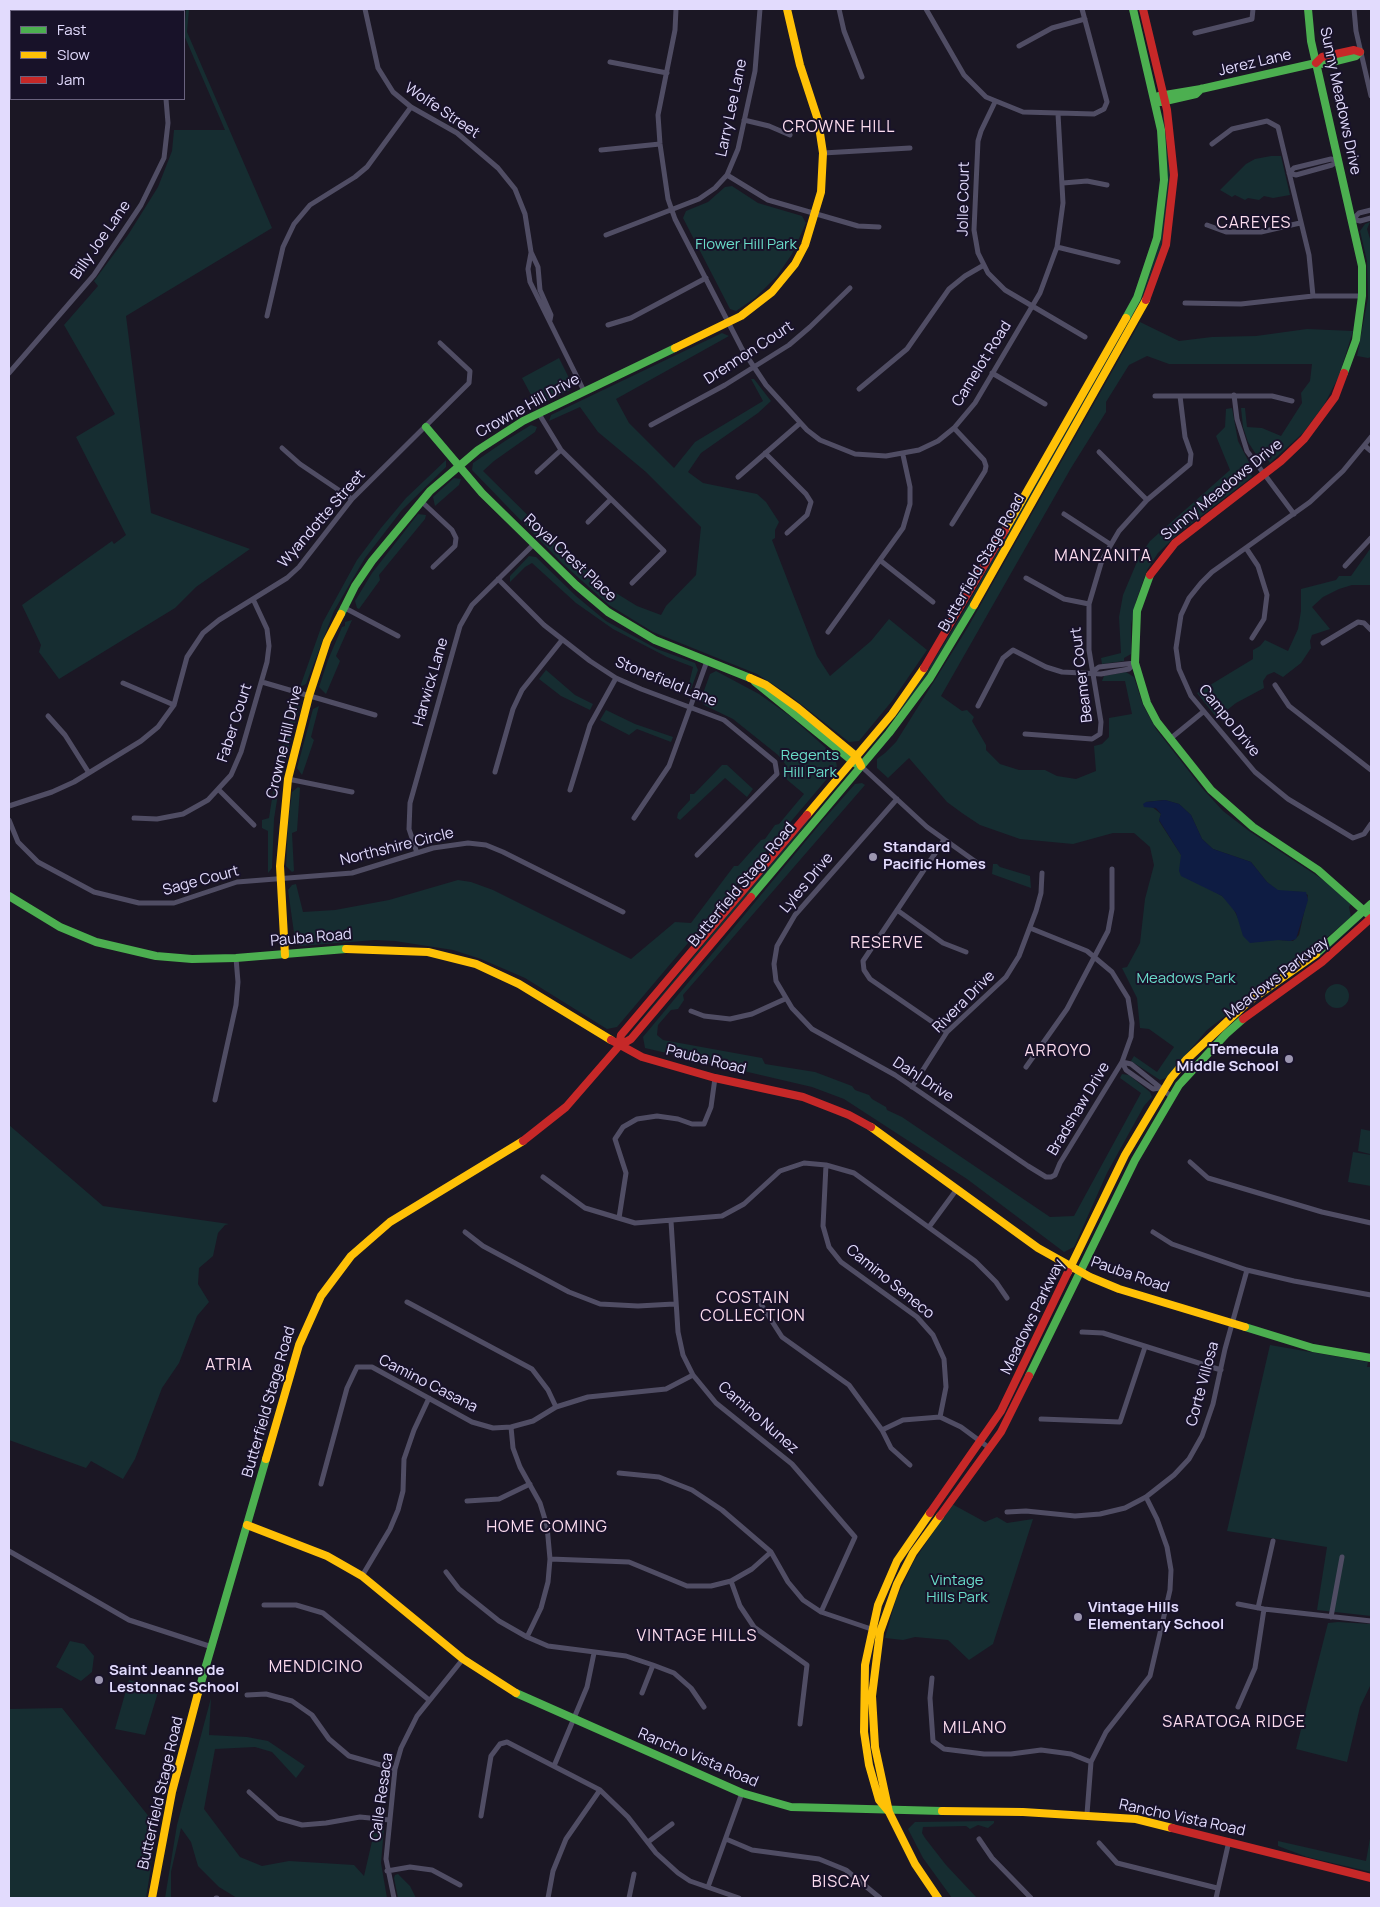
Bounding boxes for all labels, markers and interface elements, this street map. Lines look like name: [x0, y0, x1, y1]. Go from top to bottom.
legend: [10, 10, 185, 100]
text: Fast: [57, 19, 86, 40]
street label: Sunny Meadows Drive: [1316, 25, 1364, 177]
text: Slow: [57, 44, 90, 65]
street label: Jerez Lane: [1217, 46, 1293, 80]
street label: Larry Lee Lane: [713, 58, 751, 158]
text: Jam: [57, 69, 85, 90]
street label: Wolfe Street: [401, 79, 483, 143]
district label: CROWNE HILL: [781, 118, 897, 138]
street label: Jolle Court: [954, 162, 974, 236]
street label: Billy Joe Lane: [67, 197, 135, 283]
district label: CAREYES: [1216, 214, 1292, 234]
park label: Flower Hill Park: [695, 236, 797, 254]
street label: Drennon Court: [701, 318, 797, 388]
street label: Camelot Road: [949, 318, 1015, 410]
street label: Crowne Hill Drive: [473, 370, 583, 442]
street label: Sunny Meadows Drive: [1158, 436, 1286, 544]
street label: Wyandotte Street: [275, 466, 369, 572]
street label: Butterfield Stage Road: [935, 491, 1029, 635]
street label: Royal Crest Place: [520, 511, 620, 605]
district label: MANZANITA: [1053, 547, 1153, 567]
street label: Beamer Court: [1067, 626, 1097, 724]
street label: Harwick Lane: [410, 636, 452, 728]
street label: Stonefield Lane: [612, 653, 720, 711]
street label: Faber Court: [214, 681, 256, 765]
street label: Campo Drive: [1194, 681, 1264, 761]
street label: Crowne Hill Drive: [263, 684, 307, 800]
park label: Regents Hill Park: [781, 747, 839, 782]
street label: Butterfield Stage Road: [685, 819, 799, 951]
street label: Northshire Circle: [338, 824, 456, 870]
place label: Standard Pacific Homes: [883, 839, 986, 874]
street label: Lyles Drive: [777, 849, 837, 917]
marker: Standard Pacific Homes: [867, 851, 879, 863]
street label: Sage Court: [161, 862, 241, 900]
street label: Pauba Road: [270, 925, 352, 951]
street label: Meadows Parkway: [1221, 933, 1333, 1023]
district label: RESERVE: [849, 934, 925, 954]
street label: Rivera Drive: [929, 967, 999, 1037]
park label: Meadows Park: [1137, 970, 1235, 988]
street label: Pauba Road: [664, 1041, 748, 1079]
place label: Temecula Middle School: [1177, 1041, 1279, 1076]
district label: ARROYO: [1024, 1042, 1092, 1062]
marker: Temecula Middle School: [1283, 1053, 1295, 1065]
street label: Dahl Drive: [889, 1054, 957, 1106]
street label: Bradshaw Drive: [1044, 1059, 1114, 1159]
street label: Camino Seneco: [842, 1241, 938, 1323]
street label: Pauba Road: [1088, 1253, 1172, 1297]
street label: Meadows Parkway: [997, 1256, 1069, 1378]
district label: COSTAIN COLLECTION: [699, 1289, 807, 1327]
street label: Butterfield Stage Road: [239, 1324, 299, 1480]
street label: Corte Villosa: [1183, 1340, 1223, 1428]
street label: Camino Casana: [376, 1351, 480, 1417]
district label: ATRIA: [205, 1356, 253, 1376]
street label: Camino Nunez: [714, 1378, 802, 1458]
district label: HOME COMING: [485, 1518, 609, 1538]
park label: Vintage Hills Park: [926, 1572, 988, 1607]
place label: Vintage Hills Elementary School: [1088, 1599, 1224, 1634]
marker: Vintage Hills Elementary School: [1072, 1611, 1084, 1623]
district label: VINTAGE HILLS: [635, 1627, 759, 1647]
district label: MENDICINO: [268, 1658, 364, 1678]
place label: Saint Jeanne de Lestonnac School: [109, 1662, 239, 1697]
marker: Saint Jeanne de Lestonnac School: [93, 1674, 105, 1686]
district label: SARATOGA RIDGE: [1160, 1713, 1308, 1733]
street label: Butterfield Stage Road: [135, 1715, 187, 1871]
district label: MILANO: [942, 1719, 1008, 1739]
street label: Rancho Vista Road: [635, 1725, 761, 1791]
street label: Calle Resaca: [367, 1752, 397, 1842]
street label: Rancho Vista Road: [1117, 1796, 1247, 1840]
district label: BISCAY: [811, 1873, 871, 1893]

